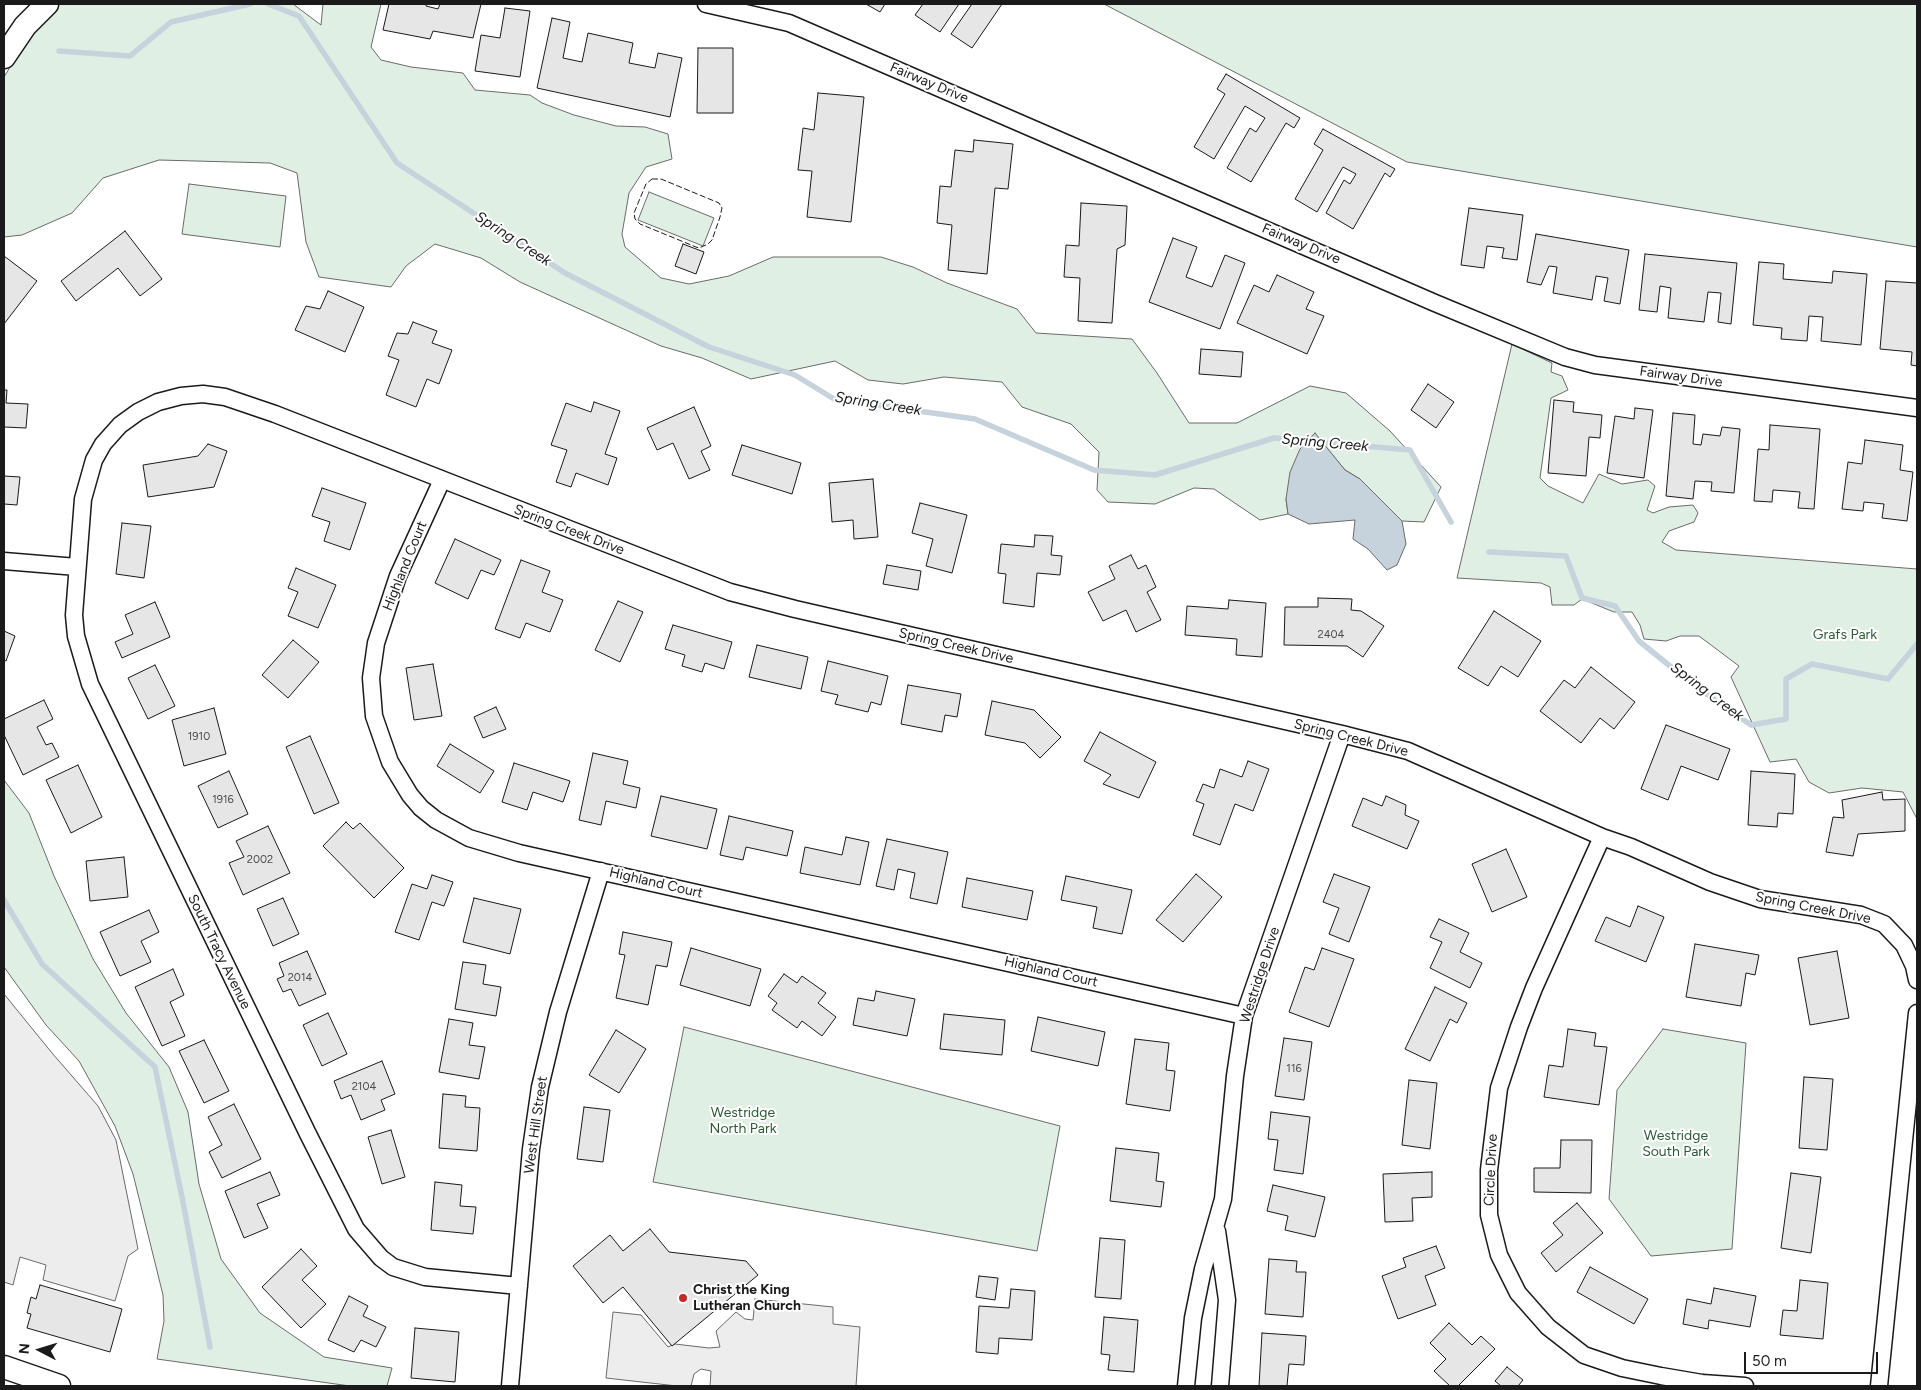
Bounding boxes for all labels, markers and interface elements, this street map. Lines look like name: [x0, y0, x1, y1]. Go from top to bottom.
street label: Fairway Drive: [887, 59, 971, 107]
water label: Spring Creek: [472, 208, 554, 270]
street label: Fairway Drive: [1259, 220, 1343, 268]
street label: Fairway Drive: [1638, 363, 1724, 391]
water label: Spring Creek: [834, 388, 922, 420]
water label: Spring Creek: [1281, 430, 1369, 456]
street label: Spring Creek Drive: [511, 501, 627, 559]
street label: Highland Court: [379, 519, 431, 613]
street label: Spring Creek Drive: [897, 625, 1015, 667]
park label: Grafs Park: [1813, 627, 1877, 643]
house number: 2404: [1318, 628, 1344, 642]
water label: Spring Creek: [1667, 659, 1747, 725]
street label: Spring Creek Drive: [1292, 716, 1410, 760]
house number: 1910: [188, 730, 210, 744]
house number: 1916: [212, 793, 234, 807]
house number: 2002: [247, 853, 273, 867]
street label: Highland Court: [608, 864, 704, 902]
street label: Spring Creek Drive: [1754, 889, 1872, 927]
street label: South Tracy Avenue: [184, 892, 254, 1012]
street label: Westridge Drive: [1237, 925, 1283, 1025]
street label: Highland Court: [1003, 953, 1099, 991]
house number: 2014: [288, 971, 312, 985]
house number: 116: [1286, 1062, 1302, 1076]
street label: West Hill Street: [521, 1075, 551, 1175]
house number: 2104: [352, 1080, 376, 1094]
park label: Westridge North Park: [710, 1105, 776, 1138]
park label: Westridge South Park: [1642, 1128, 1710, 1160]
street label: Circle Drive: [1481, 1134, 1501, 1206]
place label: Christ the King Lutheran Church: [693, 1282, 801, 1314]
marker: Christ the King Lutheran Church: [677, 1292, 689, 1304]
north arrow: [15, 1325, 65, 1375]
scale bar: [1746, 1342, 1880, 1374]
text: N: [16, 1343, 33, 1355]
text: 50 m: [1752, 1352, 1787, 1370]

